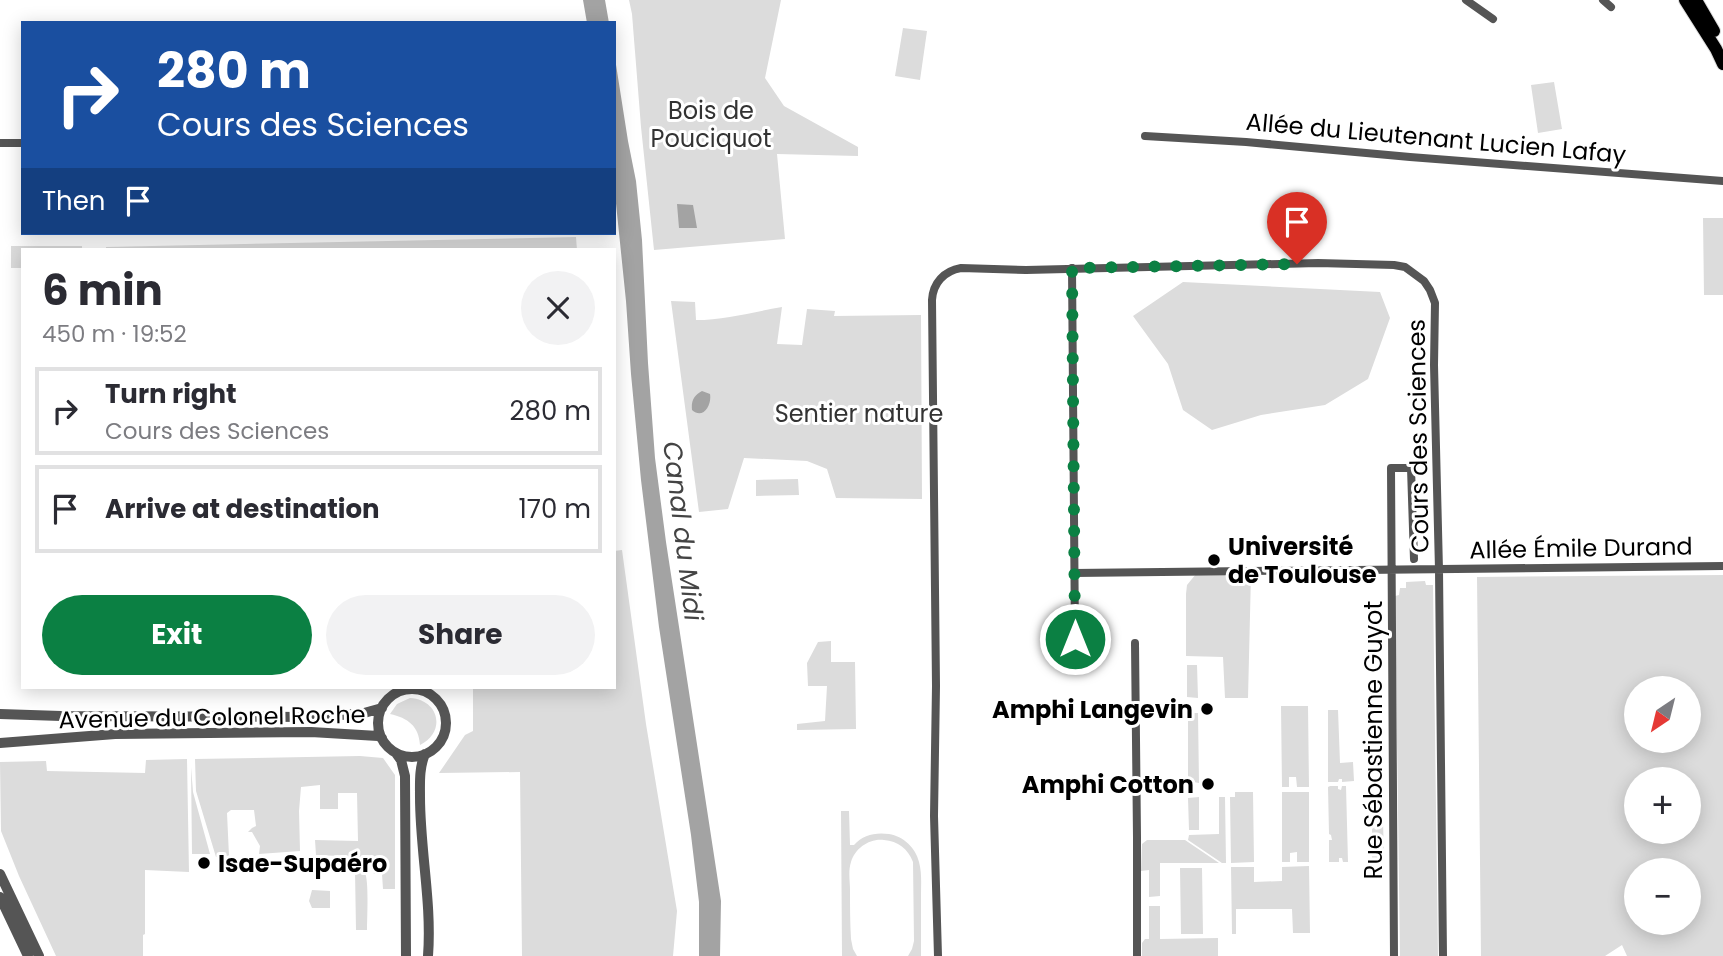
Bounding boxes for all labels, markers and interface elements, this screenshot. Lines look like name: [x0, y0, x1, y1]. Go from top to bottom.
text: 280 m: [157, 37, 311, 105]
icon: right: [42, 49, 133, 140]
park label: Bois de Pouciquot: [651, 94, 771, 155]
text: Cours des Sciences: [157, 102, 469, 147]
street label: Allée du Lieutenant Lucien Lafay: [1245, 105, 1628, 171]
icon: arrive: [119, 182, 157, 220]
text: Then: [42, 183, 105, 219]
pin: [1267, 192, 1327, 264]
icon: arrive: [1278, 203, 1316, 241]
text: 6 min: [42, 261, 163, 320]
button: close: [521, 271, 595, 345]
text: 450 m · 19:52: [42, 318, 187, 350]
street label: Cours des Sciences: [1399, 319, 1437, 553]
text: Turn right: [105, 376, 237, 412]
icon: right: [46, 392, 84, 430]
text: 280 m: [510, 393, 591, 429]
park label: Sentier nature: [775, 397, 943, 430]
text: Cours des Sciences: [105, 415, 329, 447]
water label: Canal du Midi: [654, 439, 712, 623]
icon: arrive: [46, 490, 84, 528]
text: Arrive at destination: [105, 491, 380, 527]
text: 170 m: [518, 491, 591, 527]
place label: Université de Toulouse: [1228, 530, 1377, 591]
street label: Allée Émile Durand: [1469, 530, 1693, 566]
marker: Université de Toulouse: [1206, 552, 1222, 568]
button: Exit: [42, 595, 312, 675]
button: Share: [326, 595, 595, 675]
street label: Rue Sébastienne Guyot: [1357, 601, 1390, 879]
position arrow: [1038, 602, 1112, 676]
north arrow: [1624, 676, 1701, 752]
map controls: [1624, 676, 1701, 935]
place label: Amphi Langevin: [992, 693, 1193, 726]
street label: Avenue du Colonel Roche: [58, 698, 366, 736]
marker: Amphi Langevin: [1199, 701, 1215, 717]
button: +: [1624, 767, 1701, 844]
place label: Amphi Cotton: [1022, 768, 1194, 801]
marker: Amphi Cotton: [1200, 776, 1216, 792]
place label: Isae-Supaéro: [218, 847, 387, 880]
marker: Isae-Supaéro: [196, 855, 212, 871]
button: −: [1624, 858, 1701, 935]

